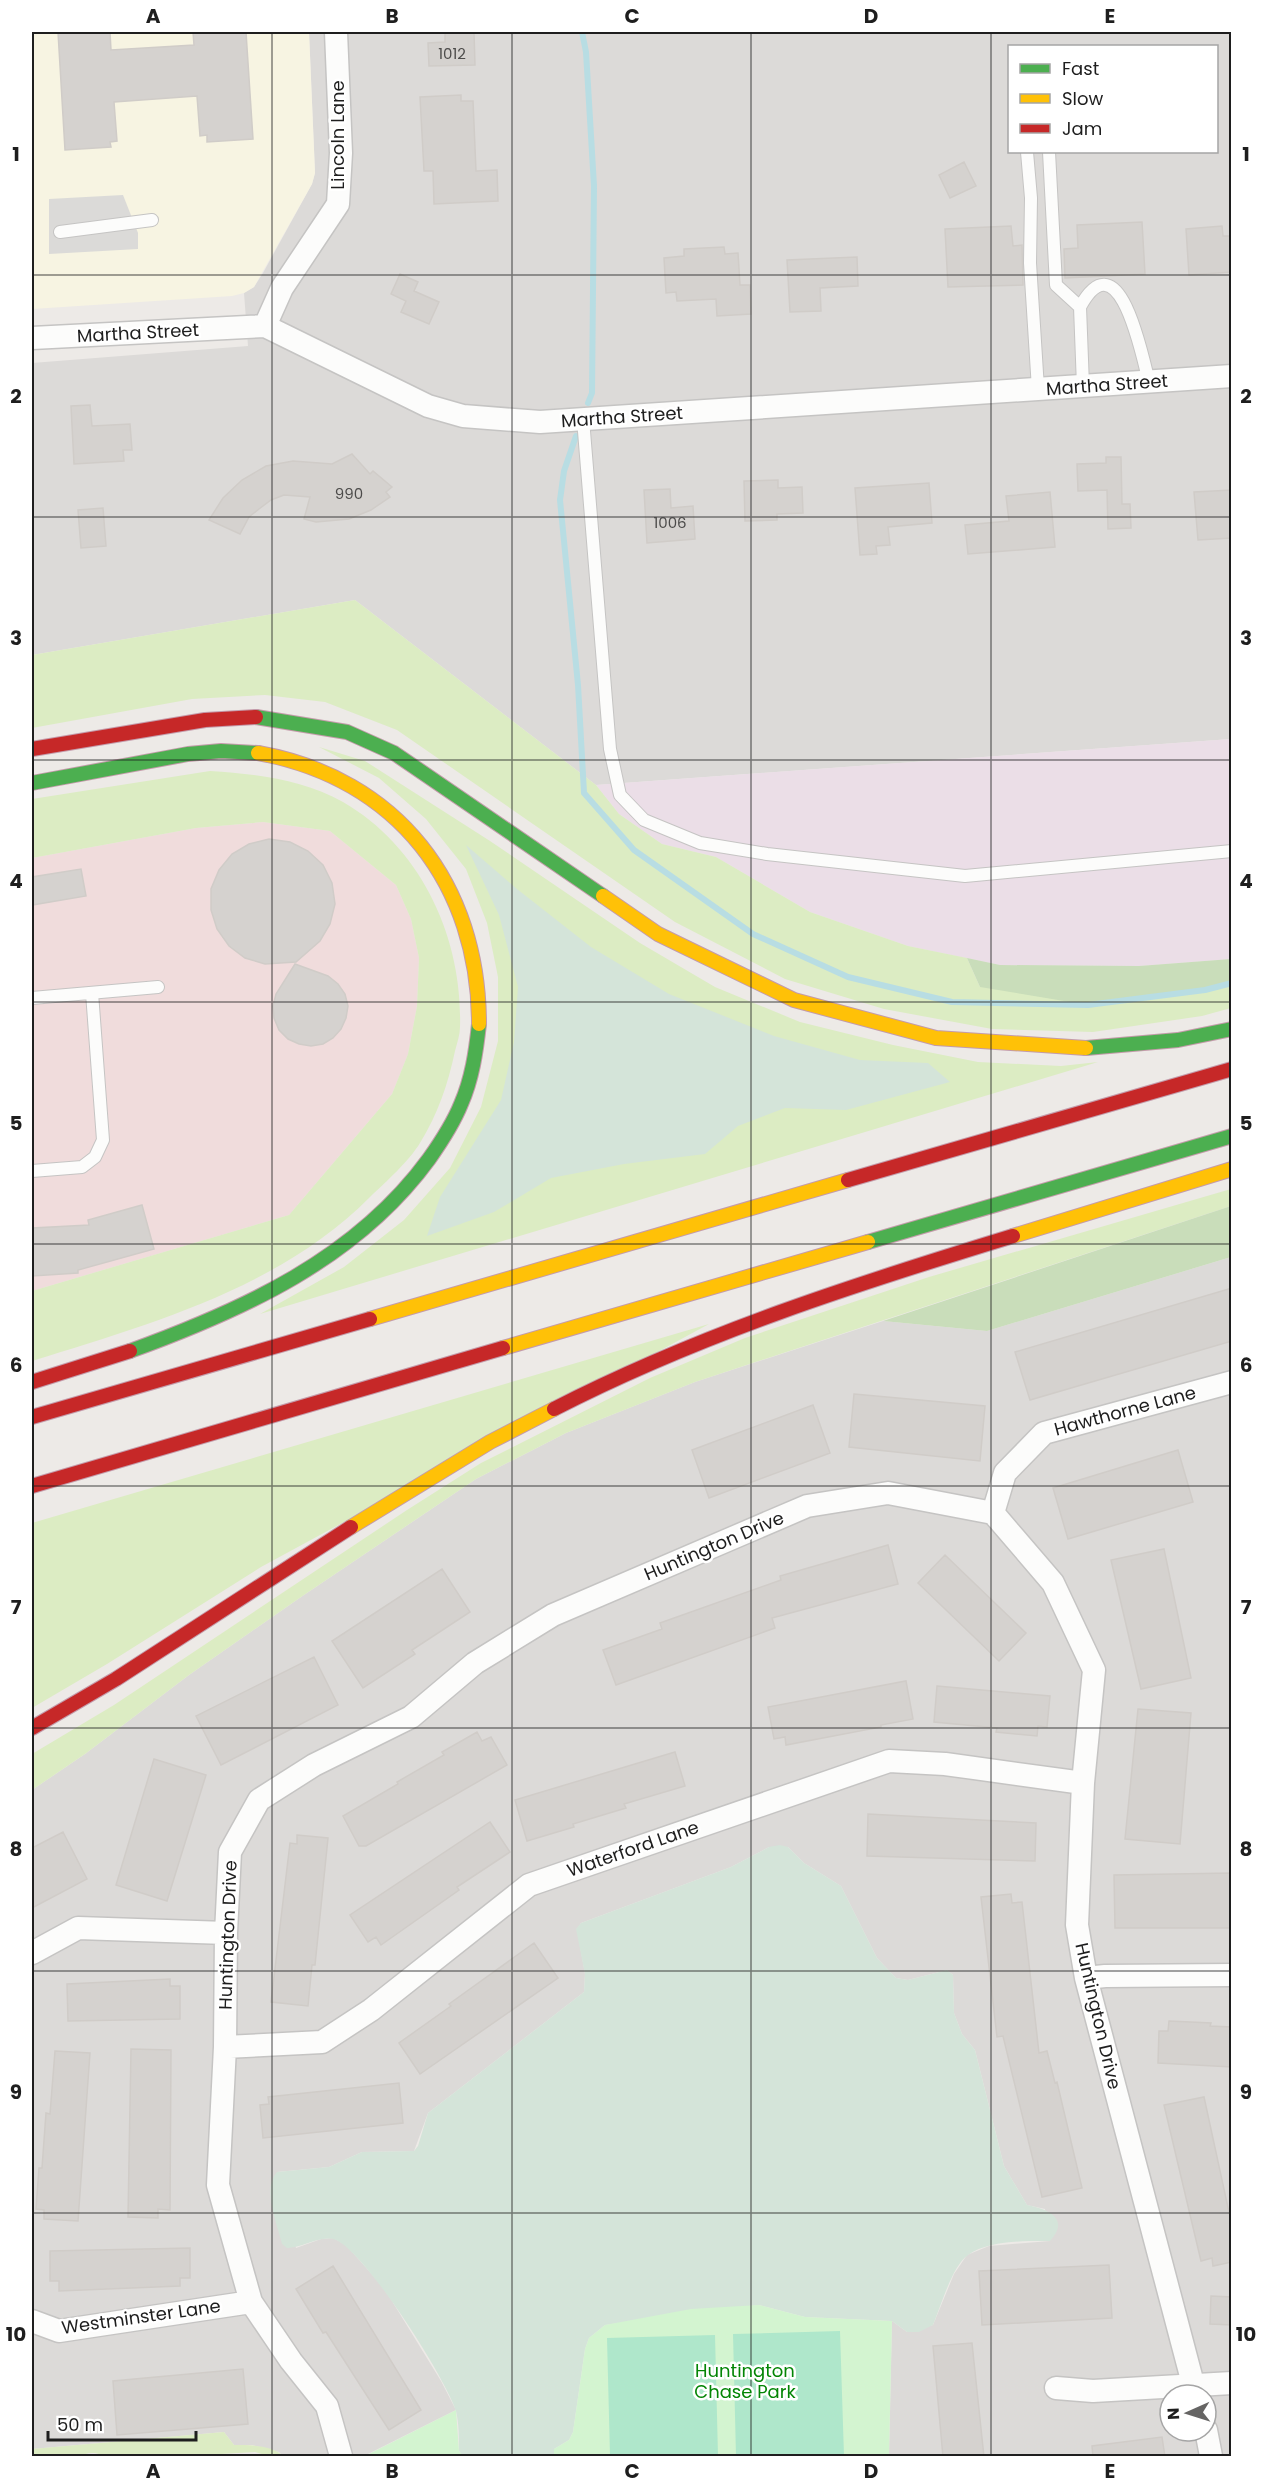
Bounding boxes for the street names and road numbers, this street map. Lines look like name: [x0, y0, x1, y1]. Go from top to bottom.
street label: Lincoln Lane: [325, 80, 350, 190]
street label: Martha Street: [76, 317, 200, 348]
street label: Martha Street: [1045, 368, 1169, 401]
street label: Martha Street: [560, 400, 684, 433]
street label: Hawthorne Lane: [1051, 1380, 1199, 1441]
street label: Huntington Drive: [640, 1505, 788, 1586]
street label: Waterford Lane: [564, 1814, 702, 1883]
street label: Huntington Drive: [212, 1860, 243, 2010]
street label: Huntington Drive: [1069, 1940, 1128, 2092]
street label: Westminster Lane: [60, 2293, 222, 2340]

